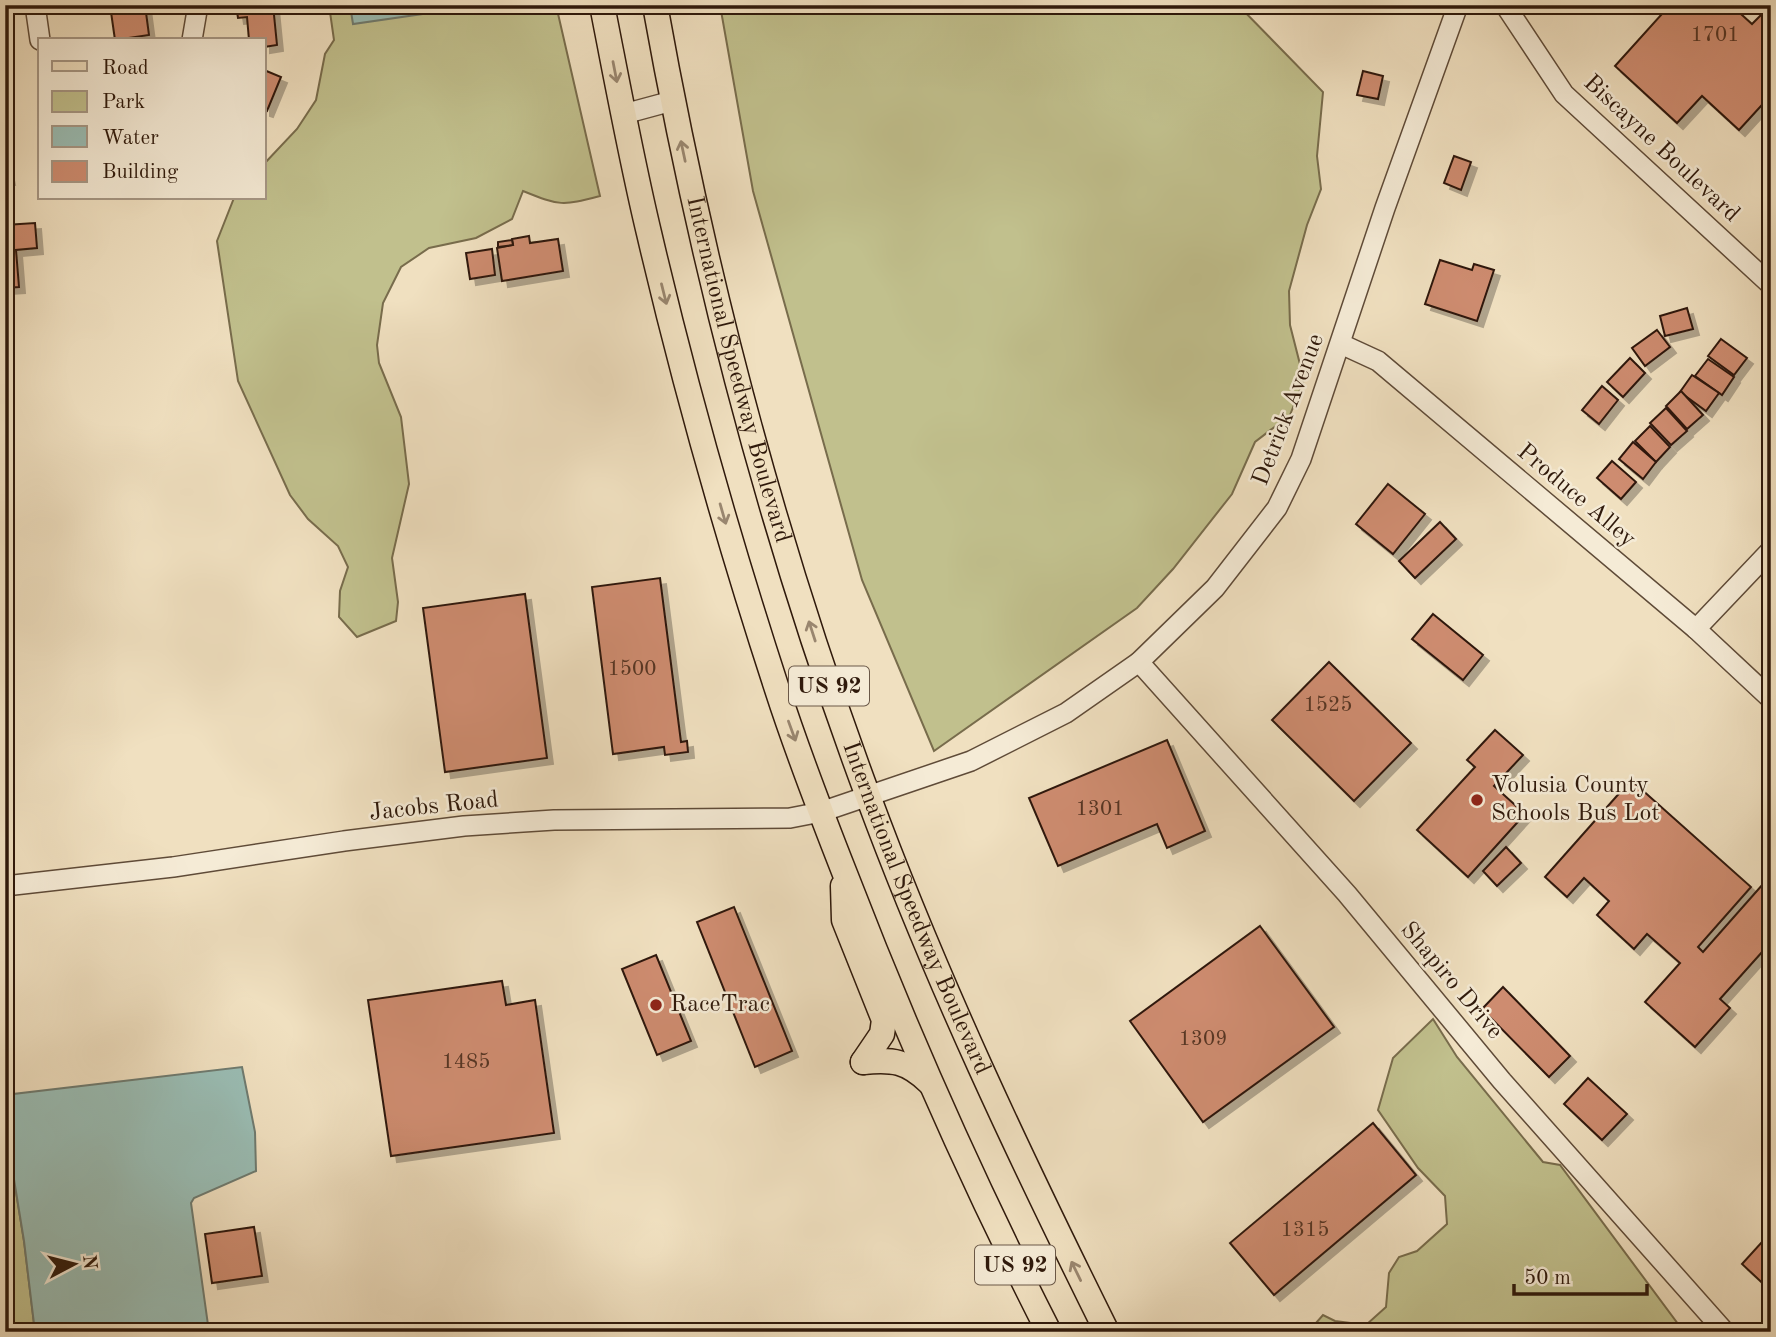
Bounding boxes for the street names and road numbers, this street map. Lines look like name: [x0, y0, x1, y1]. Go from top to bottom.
street label: Biscayne Boulevard: [1578, 71, 1744, 227]
street label: International Speedway Boulevard: [681, 194, 794, 546]
street label: Detrick Avenue: [1249, 331, 1329, 489]
street label: Produce Alley: [1512, 440, 1640, 553]
road number: US 92: [789, 666, 869, 706]
street label: International Speedway Boulevard: [837, 739, 994, 1078]
street label: Jacobs Road: [368, 788, 500, 826]
street label: Shapiro Drive: [1395, 918, 1507, 1044]
road number: US 92: [975, 1246, 1055, 1284]

